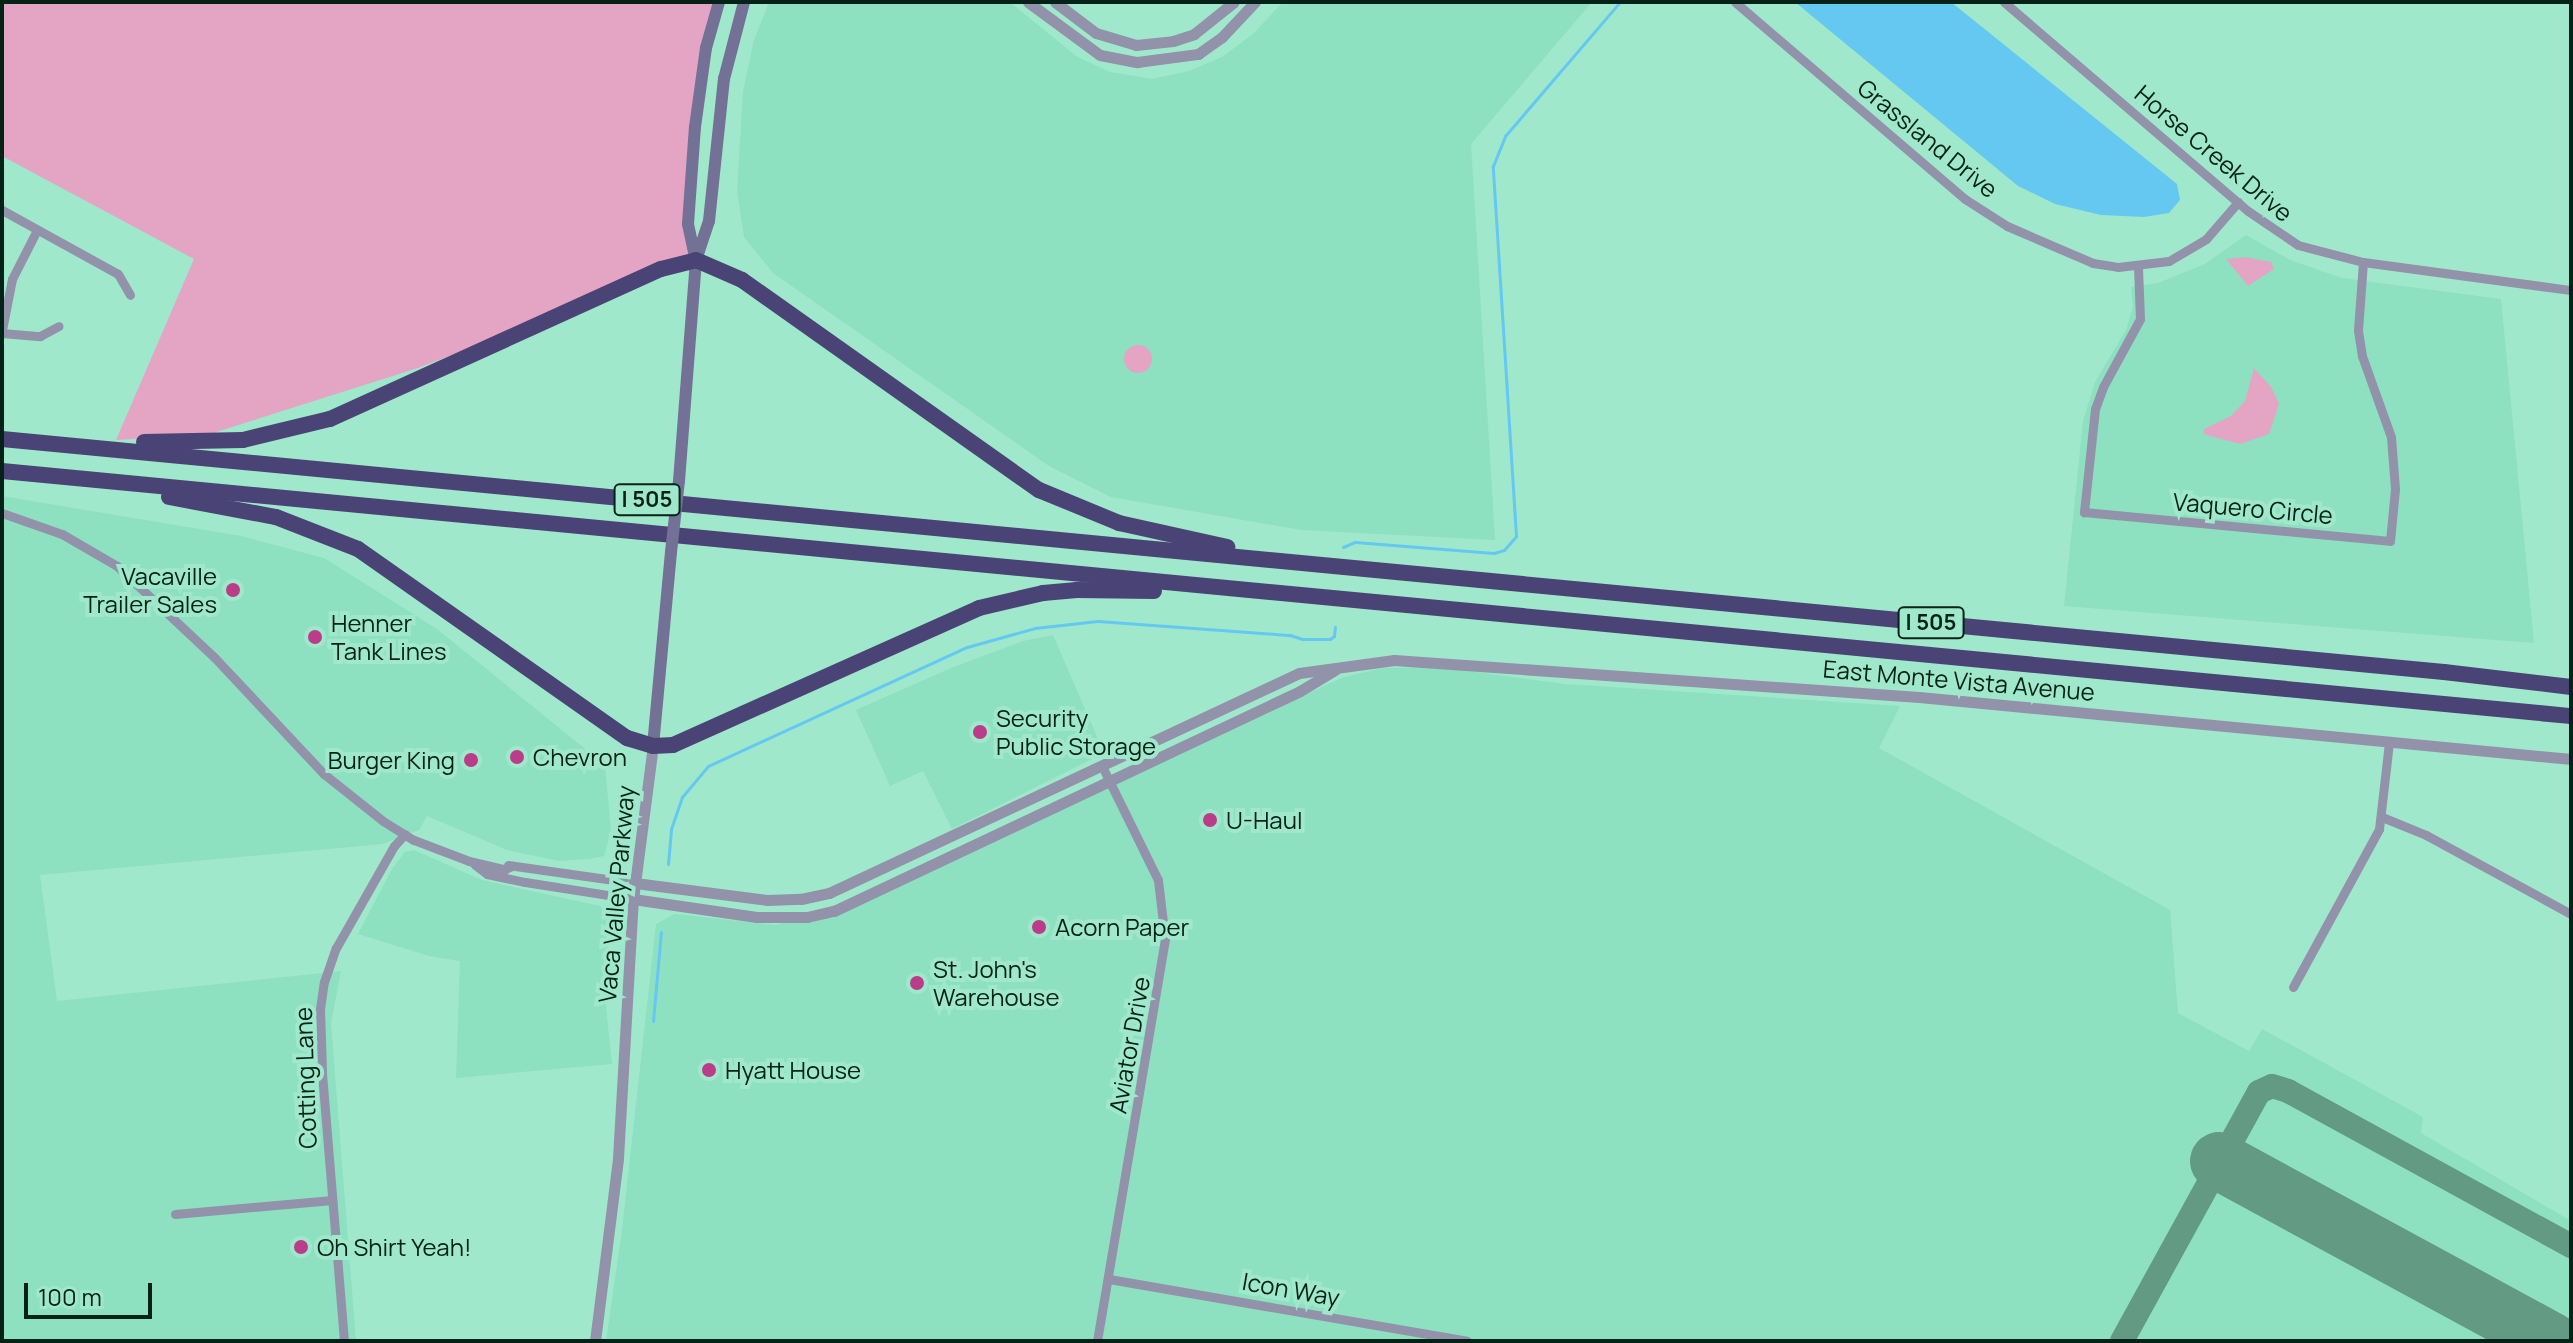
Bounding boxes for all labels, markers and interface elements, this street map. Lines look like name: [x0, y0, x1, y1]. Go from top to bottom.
street label: Grassland Drive: [1852, 73, 2004, 203]
street label: Horse Creek Drive: [2129, 79, 2299, 227]
road number: I 505: [613, 482, 681, 518]
street label: Vaquero Circle: [2172, 487, 2334, 529]
place label: Vacaville Trailer Sales: [83, 562, 217, 618]
marker: Vacaville Trailer Sales: [224, 581, 242, 599]
road number: I 505: [1897, 605, 1965, 641]
place label: Henner Tank Lines: [331, 609, 447, 665]
marker: Henner Tank Lines: [306, 628, 324, 646]
street label: East Monte Vista Avenue: [1822, 654, 2096, 706]
place label: Security Public Storage: [996, 704, 1156, 760]
marker: Security Public Storage: [971, 723, 989, 741]
place label: Chevron: [533, 743, 627, 771]
place label: Burger King: [328, 746, 455, 774]
marker: Chevron: [508, 748, 526, 766]
marker: Burger King: [462, 751, 480, 769]
street label: Vaca Valley Parkway: [592, 784, 640, 1004]
place label: U-Haul: [1226, 806, 1303, 834]
marker: U-Haul: [1201, 811, 1219, 829]
place label: Acorn Paper: [1055, 913, 1189, 941]
marker: Acorn Paper: [1030, 918, 1048, 936]
place label: St. John's Warehouse: [933, 955, 1059, 1011]
marker: St. John's Warehouse: [908, 974, 926, 992]
street label: Aviator Drive: [1103, 974, 1155, 1116]
street label: Cotting Lane: [288, 1007, 322, 1149]
place label: Hyatt House: [725, 1056, 861, 1084]
marker: Hyatt House: [700, 1061, 718, 1079]
place label: Oh Shirt Yeah!: [317, 1233, 471, 1261]
marker: Oh Shirt Yeah!: [292, 1238, 310, 1256]
street label: Icon Way: [1240, 1266, 1342, 1312]
scale bar: [28, 1267, 156, 1317]
text: 100 m: [38, 1280, 102, 1313]

